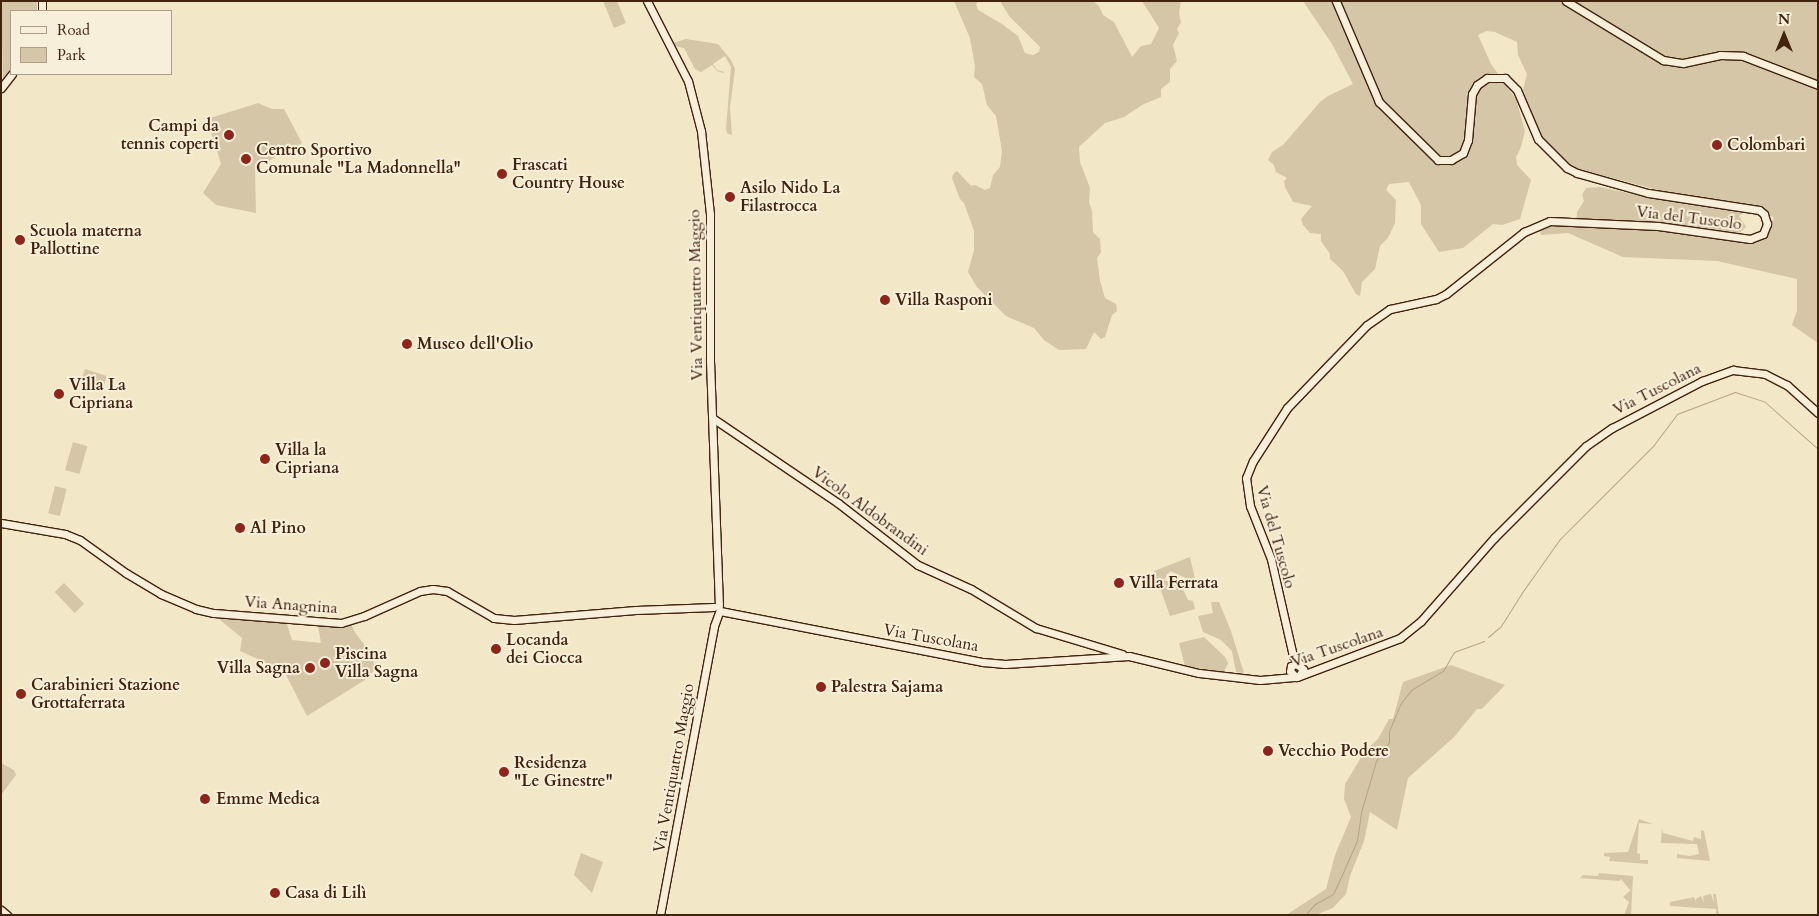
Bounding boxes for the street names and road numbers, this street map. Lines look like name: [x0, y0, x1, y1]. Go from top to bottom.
street label: Via del Tuscolo: [1635, 202, 1743, 234]
street label: Via Ventiquattro Maggio: [685, 209, 707, 381]
street label: Via Tuscolana: [1610, 359, 1704, 419]
street label: Vicolo Aldobrandini: [808, 462, 932, 560]
street label: Via del Tuscolo: [1252, 483, 1300, 591]
street label: Via Anagnina: [244, 592, 338, 618]
street label: Via Tuscolana: [882, 620, 980, 656]
street label: Via Tuscolana: [1288, 622, 1386, 672]
street label: Via Ventiquattro Maggio: [650, 682, 698, 854]

